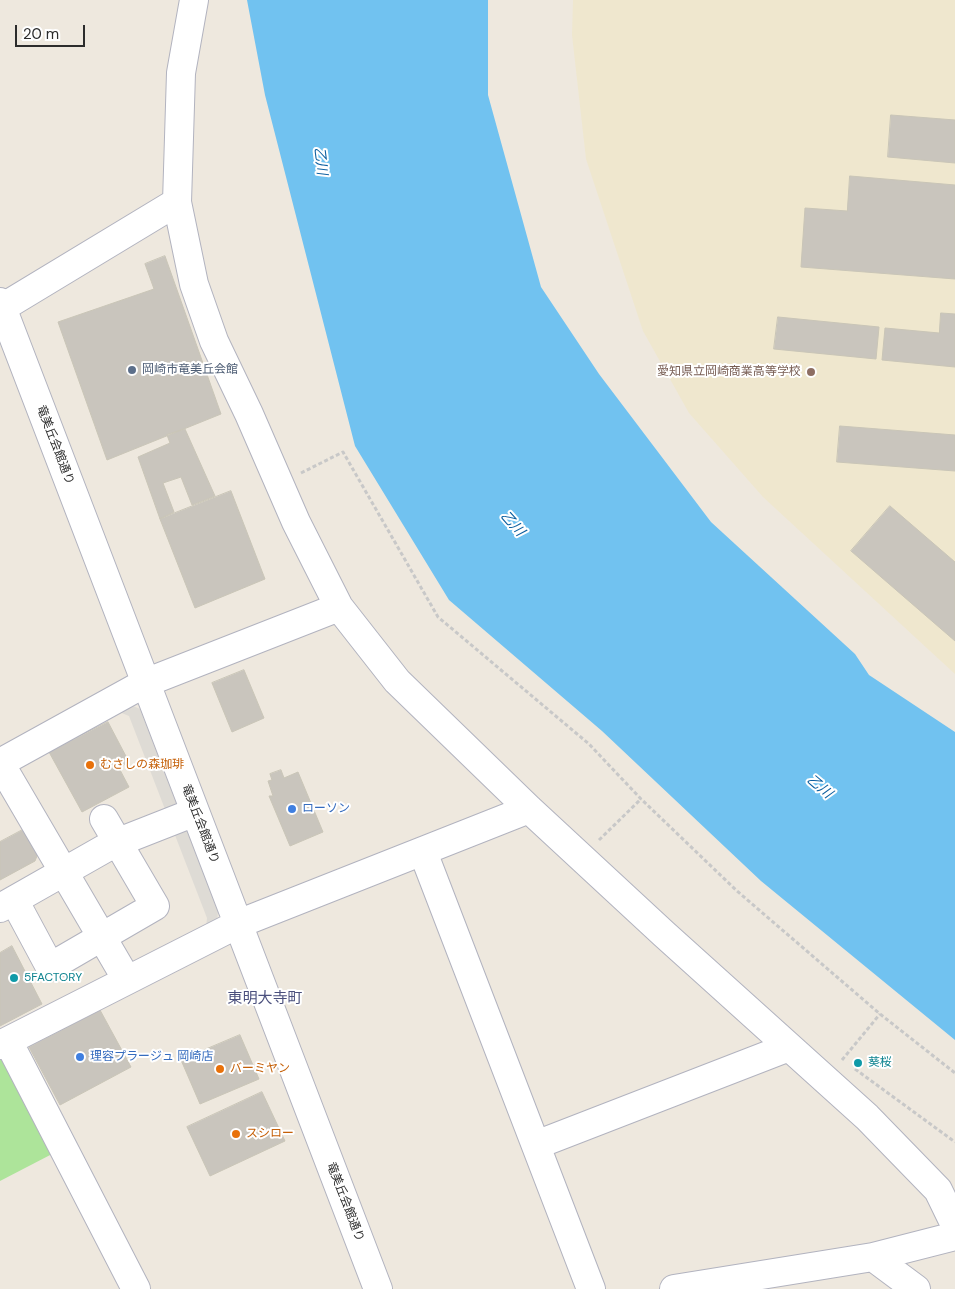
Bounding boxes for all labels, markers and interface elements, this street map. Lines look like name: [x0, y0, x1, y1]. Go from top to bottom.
scale bar: [18, 15, 88, 47]
text: 20 m: [23, 24, 59, 44]
water label: 乙川: [310, 146, 330, 176]
place label: 岡崎市竜美丘会館: [142, 363, 238, 377]
marker: 岡崎市竜美丘会館: [126, 364, 138, 376]
place label: 愛知県立岡崎商業高等学校: [657, 365, 801, 379]
marker: 愛知県立岡崎商業高等学校: [805, 366, 817, 378]
street label: 竜美丘会館通り: [33, 403, 77, 487]
water label: 乙川: [496, 508, 528, 540]
place label: むさしの森珈琲: [100, 758, 184, 772]
marker: むさしの森珈琲: [84, 759, 96, 771]
water label: 乙川: [803, 772, 835, 802]
street label: 竜美丘会館通り: [178, 782, 222, 866]
place label: ローソン: [302, 802, 350, 816]
marker: ローソン: [286, 803, 298, 815]
place label: 5FACTORY: [24, 971, 82, 985]
marker: 5FACTORY: [8, 972, 20, 984]
district label: 東明大寺町: [228, 990, 302, 1008]
place label: 理容プラージュ 岡崎店: [90, 1050, 213, 1064]
marker: 理容プラージュ 岡崎店: [74, 1051, 86, 1063]
place label: 葵桜: [868, 1056, 892, 1070]
marker: 葵桜: [852, 1057, 864, 1069]
place label: バーミヤン: [230, 1062, 290, 1076]
marker: バーミヤン: [214, 1063, 226, 1075]
place label: スシロー: [246, 1127, 294, 1141]
marker: スシロー: [230, 1128, 242, 1140]
street label: 竜美丘会館通り: [323, 1160, 367, 1244]

